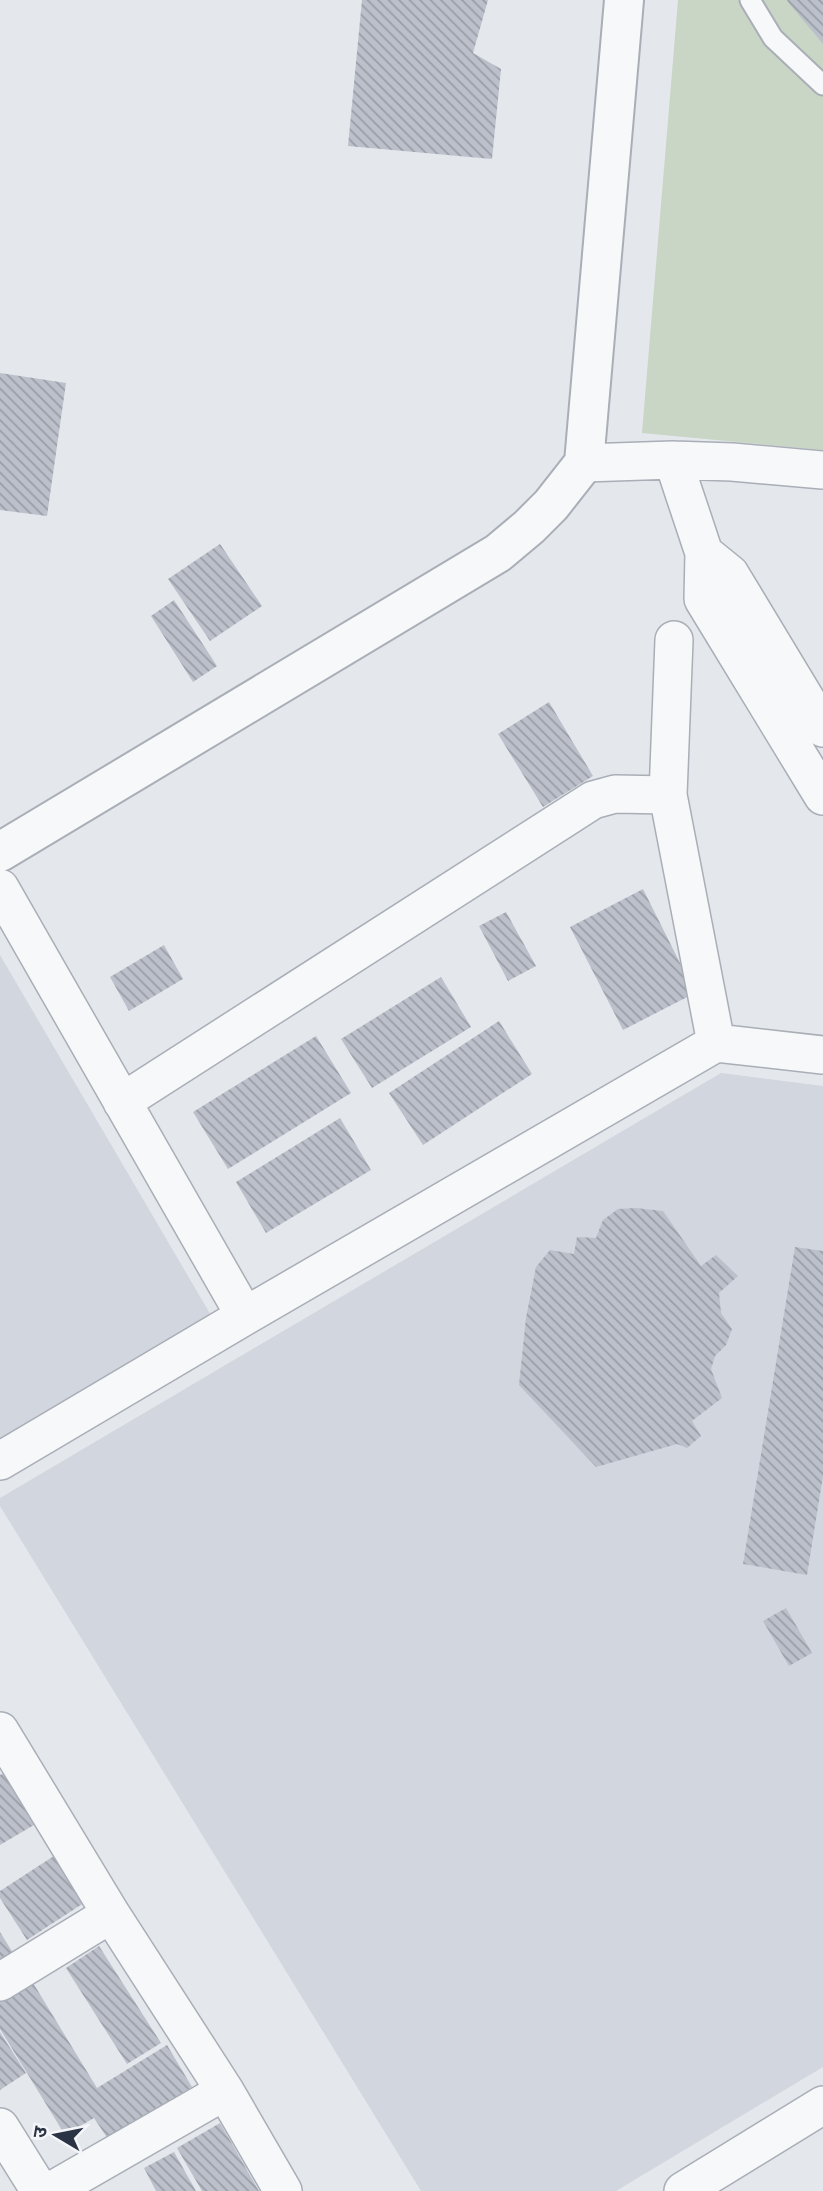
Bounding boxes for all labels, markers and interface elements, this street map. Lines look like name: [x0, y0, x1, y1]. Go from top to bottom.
north arrow: [21, 2100, 91, 2170]
text: उ: [27, 2124, 52, 2140]

